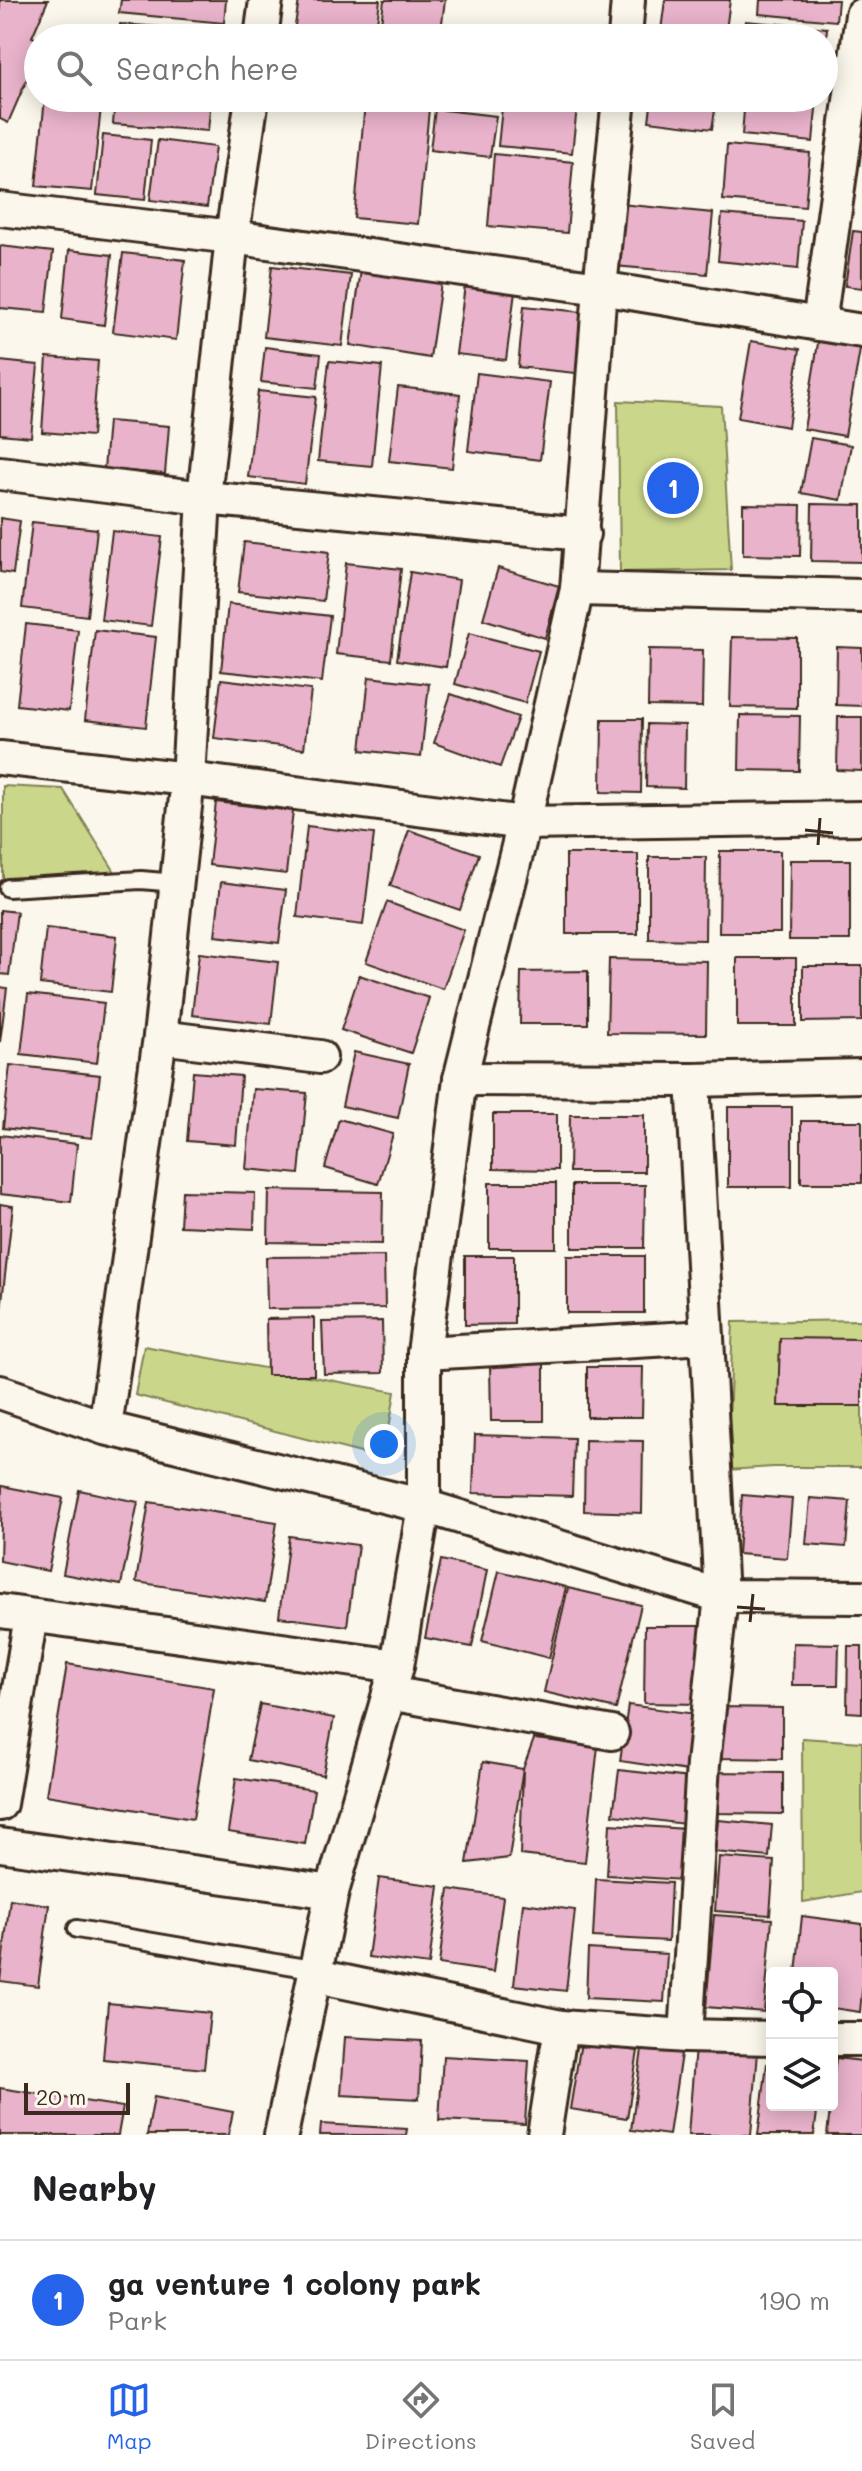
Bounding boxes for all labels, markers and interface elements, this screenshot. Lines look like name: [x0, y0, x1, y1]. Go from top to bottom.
search box: [24, 24, 838, 112]
icon: search: [52, 46, 96, 90]
text: Search here: [116, 48, 299, 88]
pin: 1: [647, 458, 699, 518]
your location: [364, 1424, 404, 1464]
map controls: [766, 1967, 838, 2111]
button: locate: [766, 1967, 838, 2039]
button: layers: [766, 2039, 838, 2111]
scale bar: [24, 2079, 130, 2115]
text: 20 m: [36, 2082, 86, 2111]
text: Nearby: [32, 2165, 157, 2210]
text: ga venture 1 colony park: [108, 2263, 481, 2303]
text: 1: [52, 2283, 64, 2317]
text: 190 m: [758, 2283, 830, 2317]
text: Park: [108, 2303, 167, 2337]
tab: Map: [107, 2378, 152, 2455]
tab: Directions: [365, 2378, 477, 2455]
tab: Saved: [690, 2378, 755, 2455]

